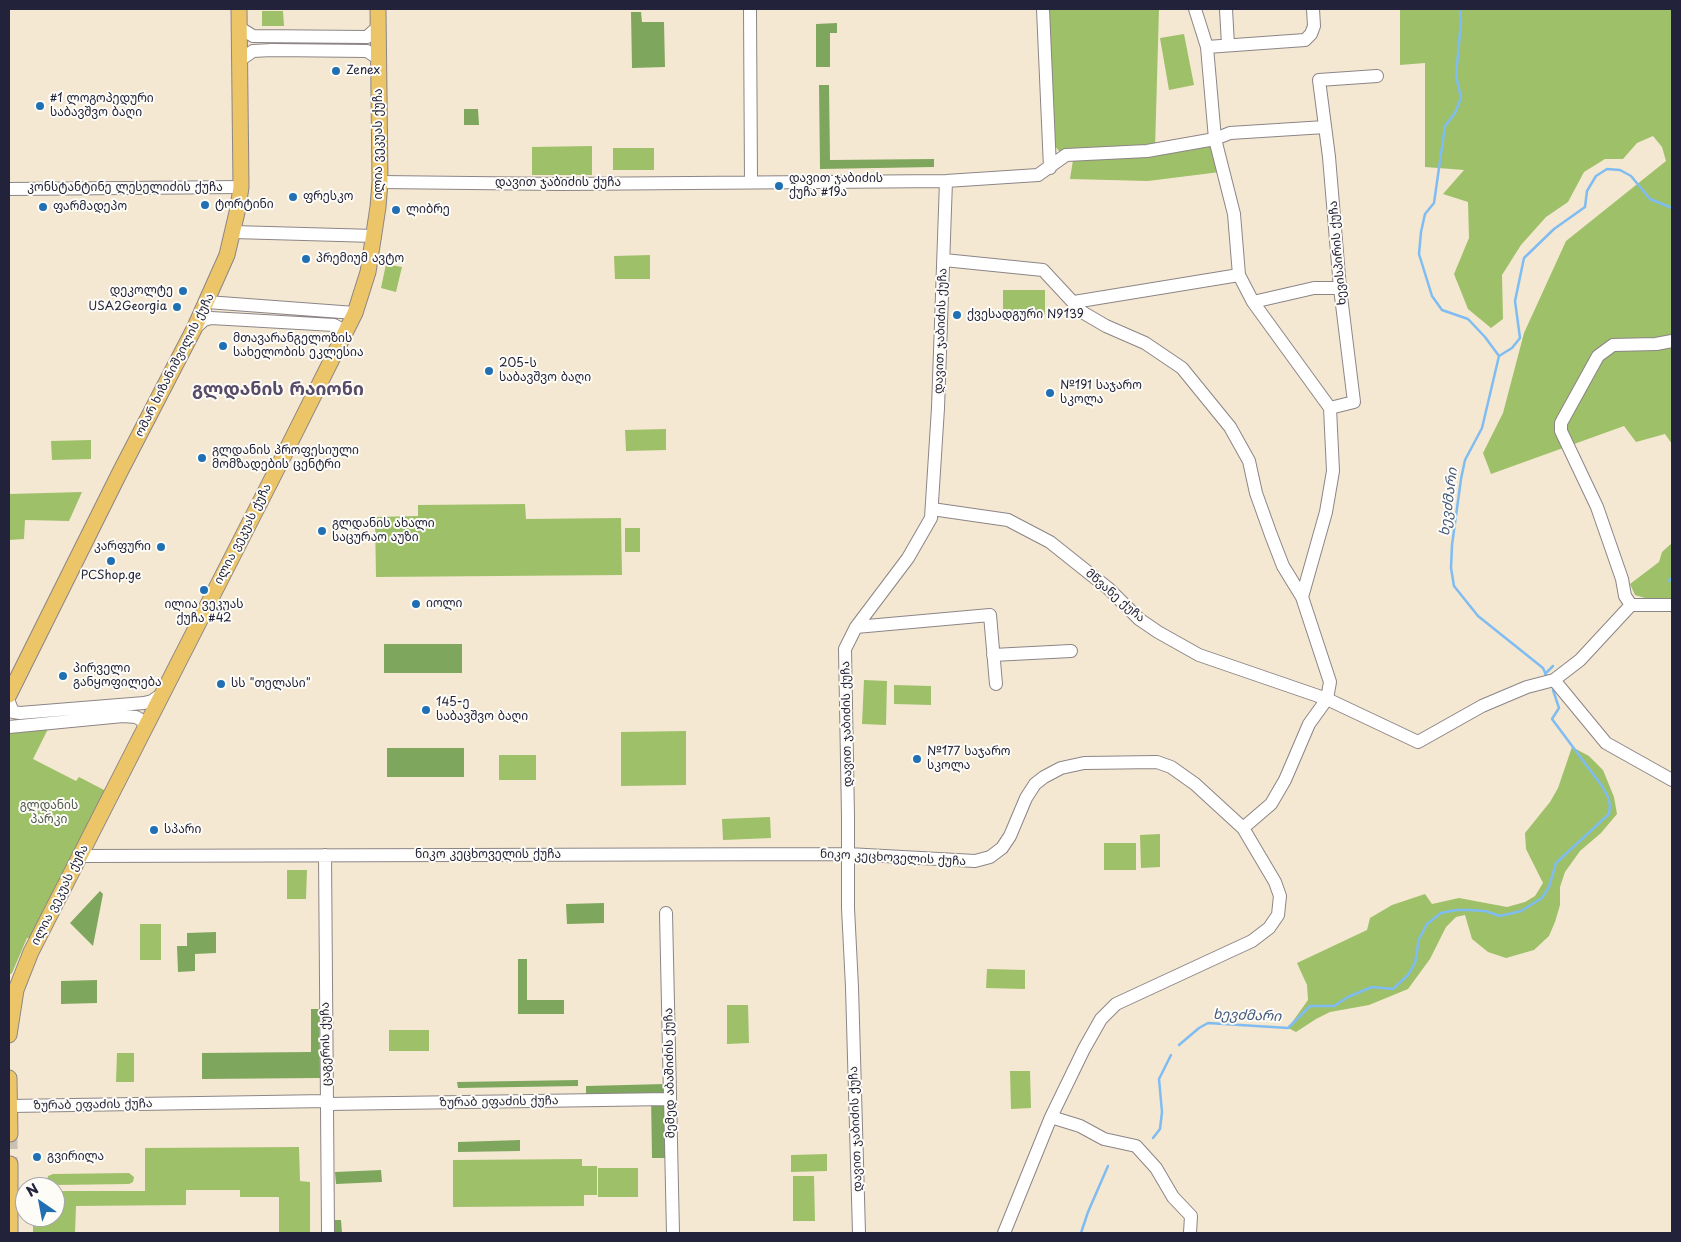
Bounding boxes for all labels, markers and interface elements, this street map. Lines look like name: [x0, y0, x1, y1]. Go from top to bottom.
place label: Zenex: [346, 64, 380, 78]
marker: Zenex: [330, 65, 342, 77]
street label: ილია ვეკუას ქუჩა: [372, 88, 386, 200]
place label: #1 ლოგოპედური საბავშვო ბაღი: [50, 92, 154, 120]
marker: #1 ლოგოპედური საბავშვო ბაღი: [34, 100, 46, 112]
place label: დავით ჯაბიძის ქუჩა #19ა: [789, 172, 883, 200]
street label: დავით ჯაბიძის ქუჩა: [495, 176, 621, 190]
marker: დავით ჯაბიძის ქუჩა #19ა: [773, 180, 785, 192]
street label: კონსტანტინე ლესელიძის ქუჩა: [27, 181, 223, 195]
place label: ფრესკო: [303, 190, 353, 204]
marker: ფრესკო: [287, 191, 299, 203]
place label: ტორტინი: [215, 198, 274, 212]
marker: ტორტინი: [199, 199, 211, 211]
place label: ფარმადეპო: [53, 200, 127, 214]
street label: ხევისპირის ქუჩა: [1326, 200, 1350, 306]
marker: ფარმადეპო: [37, 201, 49, 213]
place label: ლიბრე: [406, 203, 450, 217]
marker: ლიბრე: [390, 204, 402, 216]
place label: პრემიუმ ავტო: [316, 252, 404, 266]
marker: პრემიუმ ავტო: [300, 253, 312, 265]
street label: დავით ჯაბიძის ქუჩა: [932, 268, 950, 394]
place label: დეკოლტე: [110, 284, 173, 298]
marker: დეკოლტე: [177, 285, 189, 297]
street label: ომარ ხიზანიშვილის ქუჩა: [132, 291, 218, 439]
place label: USA2Georgia: [88, 300, 167, 314]
marker: USA2Georgia: [171, 301, 183, 313]
place label: ქვესადგური N9139: [967, 308, 1084, 322]
marker: ქვესადგური N9139: [951, 309, 963, 321]
place label: მთავარანგელოზის სახელობის ეკლესია: [233, 332, 364, 360]
marker: მთავარანგელოზის სახელობის ეკლესია: [217, 340, 229, 352]
place label: 205-ს საბავშვო ბაღი: [499, 357, 591, 385]
marker: 205-ს საბავშვო ბაღი: [483, 365, 495, 377]
district label: გლდანის რაიონი: [192, 379, 364, 401]
place label: №191 საჯარო სკოლა: [1060, 379, 1142, 407]
marker: №191 საჯარო სკოლა: [1044, 387, 1056, 399]
place label: გლდანის პროფესიული მომზადების ცენტრი: [212, 444, 359, 472]
marker: გლდანის პროფესიული მომზადების ცენტრი: [196, 452, 208, 464]
water label: ხევძმარი: [1436, 467, 1462, 537]
street label: ილია ვეკუას ქუჩა: [211, 481, 275, 587]
place label: გლდანის ახალი საცურაო აუზი: [332, 517, 435, 545]
marker: გლდანის ახალი საცურაო აუზი: [316, 525, 328, 537]
place label: კარფური: [94, 540, 151, 554]
marker: კარფური: [155, 541, 167, 553]
marker: PCShop.ge: [105, 555, 117, 567]
street label: მწვანე ქუჩა: [1082, 566, 1148, 626]
place label: PCShop.ge: [81, 569, 141, 583]
marker: ილია ვეკუას ქუჩა #42: [198, 584, 210, 596]
place label: იოლი: [426, 597, 462, 611]
place label: ილია ვეკუას ქუჩა #42: [164, 598, 244, 626]
marker: იოლი: [410, 598, 422, 610]
street label: დავით ჯაბიძის ქუჩა: [839, 661, 855, 787]
place label: პირველი განყოფილება: [73, 662, 162, 690]
marker: პირველი განყოფილება: [57, 670, 69, 682]
place label: სს "თელასი": [231, 677, 311, 691]
marker: სს "თელასი": [215, 678, 227, 690]
place label: 145-ე საბავშვო ბაღი: [436, 696, 528, 724]
marker: 145-ე საბავშვო ბაღი: [420, 704, 432, 716]
place label: №177 საჯარო სკოლა: [927, 745, 1010, 773]
marker: №177 საჯარო სკოლა: [911, 753, 923, 765]
park label: გლდანის პარკი: [20, 799, 78, 827]
place label: სპარი: [164, 823, 201, 837]
marker: სპარი: [148, 824, 160, 836]
street label: ილია ვეკუას ქუჩა: [28, 842, 92, 948]
street label: ნიკო კეცხოველის ქუჩა: [820, 847, 966, 869]
street label: ნიკო კეცხოველის ქუჩა: [415, 848, 561, 862]
street label: ცაგერის ქუჩა: [318, 1002, 334, 1086]
water label: ხევძმარი: [1213, 1006, 1281, 1026]
street label: მემედ აბაშიძის ქუჩა: [662, 1008, 678, 1138]
street label: დავით ჯაბიძის ქუჩა: [847, 1066, 865, 1192]
street label: ზურაბ ეფაძის ქუჩა: [439, 1094, 559, 1110]
street label: ზურაბ ეფაძის ქუჩა: [33, 1097, 153, 1113]
place label: გვირილა: [47, 1150, 104, 1164]
marker: გვირილა: [31, 1151, 43, 1163]
north arrow: [15, 1177, 65, 1227]
text: N: [22, 1178, 42, 1202]

